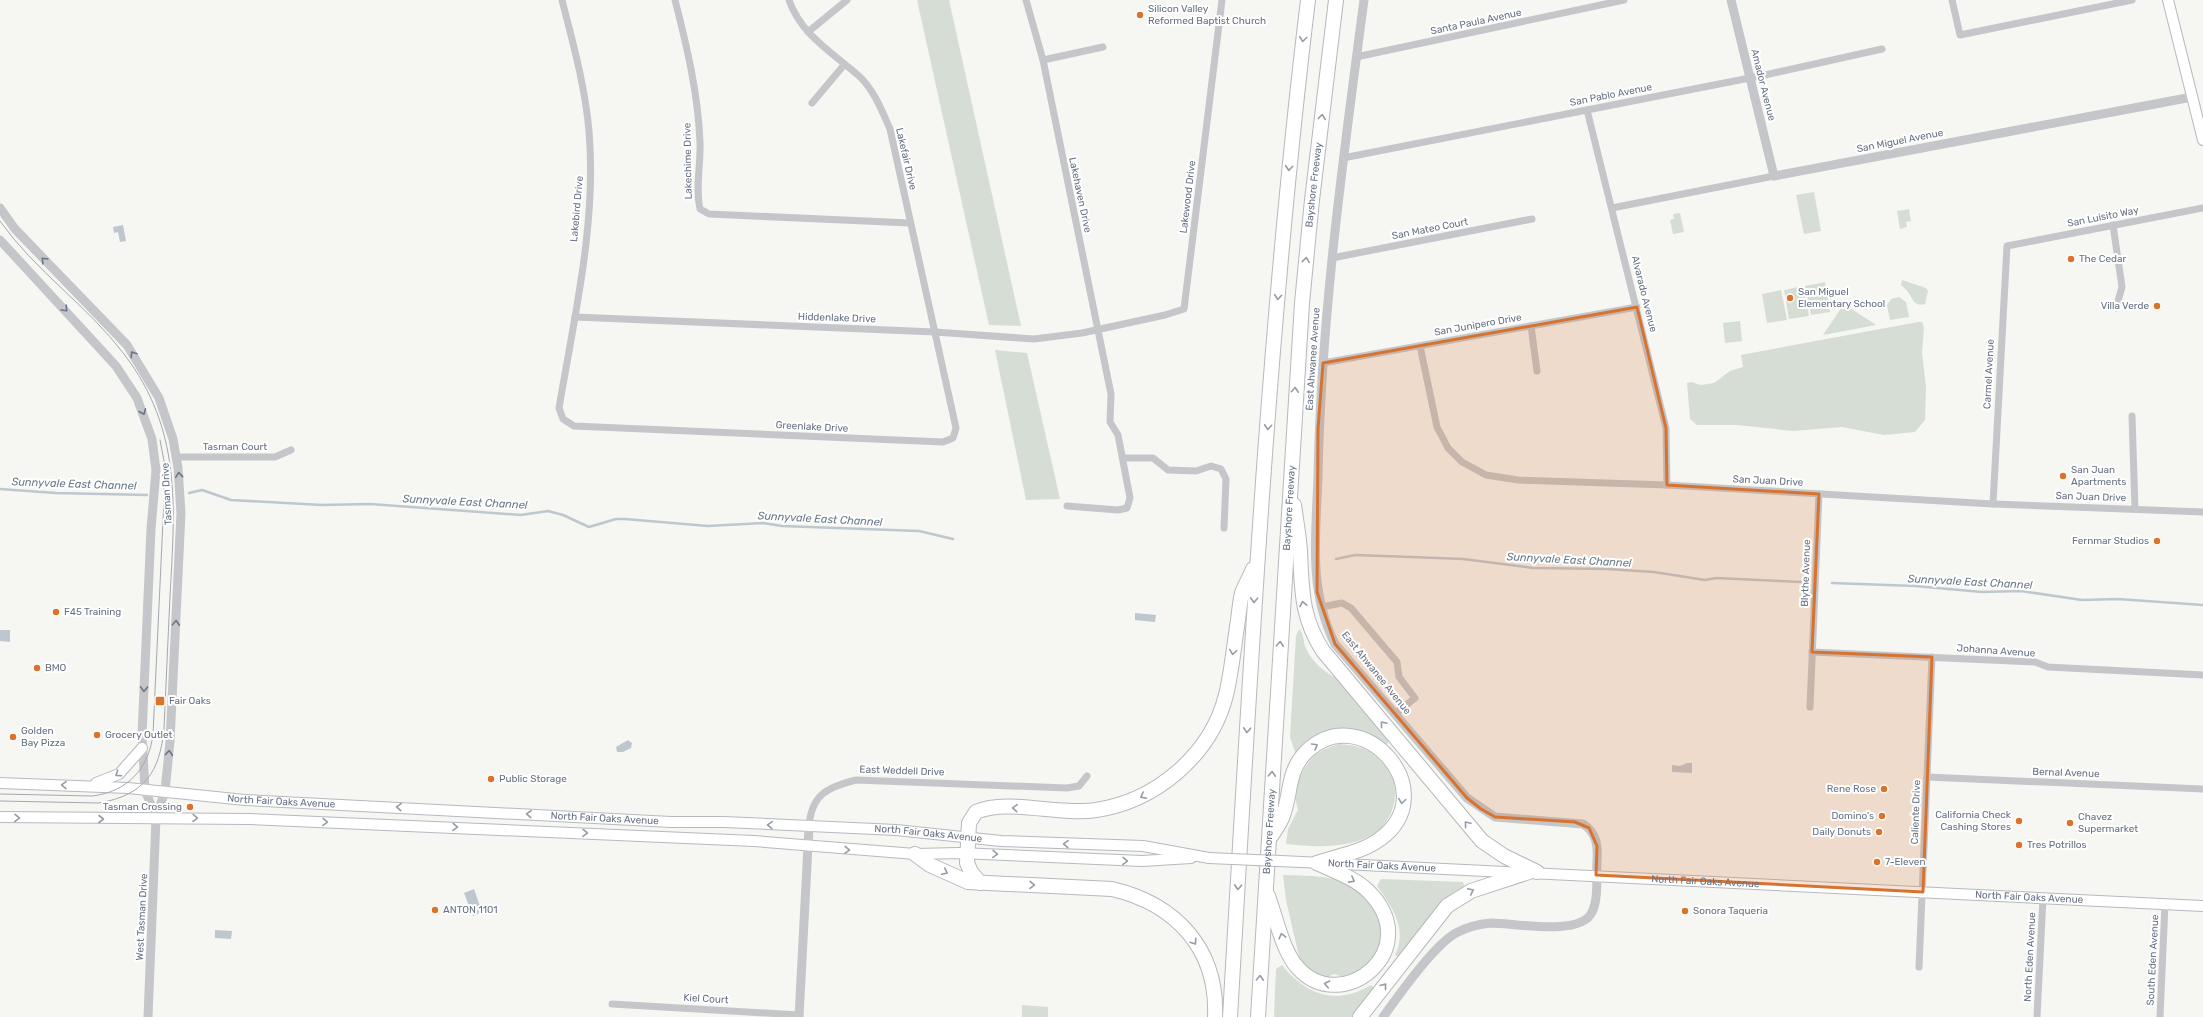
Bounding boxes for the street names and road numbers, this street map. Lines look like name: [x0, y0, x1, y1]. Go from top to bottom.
street label: Santa Paula Avenue: [1429, 6, 1523, 37]
street label: Amador Avenue: [1748, 48, 1778, 123]
street label: San Pablo Avenue: [1569, 81, 1653, 109]
street label: Lakechime Drive: [681, 122, 695, 199]
street label: Lakefair Drive: [893, 127, 919, 192]
street label: San Miguel Avenue: [1856, 127, 1945, 155]
street label: Bayshore Freeway: [1303, 141, 1325, 228]
street label: Lakehaven Drive: [1066, 156, 1094, 234]
street label: Lakewood Drive: [1178, 159, 1198, 234]
street label: Lakebird Drive: [568, 175, 586, 242]
street label: San Luisito Way: [2066, 204, 2140, 230]
street label: San Mateo Court: [1391, 216, 1469, 242]
street label: Alvarado Avenue: [1629, 255, 1659, 334]
street label: East Ahwanee Avenue: [1303, 307, 1323, 411]
street label: Hiddenlake Drive: [798, 311, 877, 325]
street label: San Junipero Drive: [1433, 311, 1523, 339]
street label: Carmel Avenue: [1981, 338, 1997, 409]
street label: Greenlake Drive: [775, 419, 849, 435]
street label: Tasman Court: [203, 441, 267, 453]
street label: Tasman Drive: [159, 462, 175, 526]
street label: Bayshore Freeway: [1281, 464, 1298, 551]
street label: San Juan Drive: [1732, 473, 1804, 489]
street label: San Juan Drive: [2055, 490, 2127, 504]
street label: Blythe Avenue: [1799, 539, 1813, 607]
street label: East Ahwanee Avenue: [1339, 629, 1413, 717]
street label: Johanna Avenue: [1956, 642, 2036, 660]
street label: East Weddell Drive: [859, 764, 945, 778]
street label: Bernal Avenue: [2032, 766, 2100, 780]
street label: Caliente Drive: [1909, 779, 1923, 845]
street label: Bayshore Freeway: [1261, 788, 1278, 874]
street label: North Fair Oaks Avenue: [227, 792, 336, 811]
street label: North Fair Oaks Avenue: [550, 810, 660, 827]
street label: North Fair Oaks Avenue: [874, 823, 983, 845]
street label: North Fair Oaks Avenue: [1328, 857, 1437, 875]
street label: West Tasman Drive: [134, 873, 150, 961]
street label: North Fair Oaks Avenue: [1651, 873, 1760, 890]
street label: North Fair Oaks Avenue: [1975, 889, 2084, 906]
street label: North Eden Avenue: [2022, 911, 2038, 1002]
street label: South Eden Avenue: [2145, 914, 2161, 1006]
street label: Kiel Court: [683, 992, 729, 1006]

